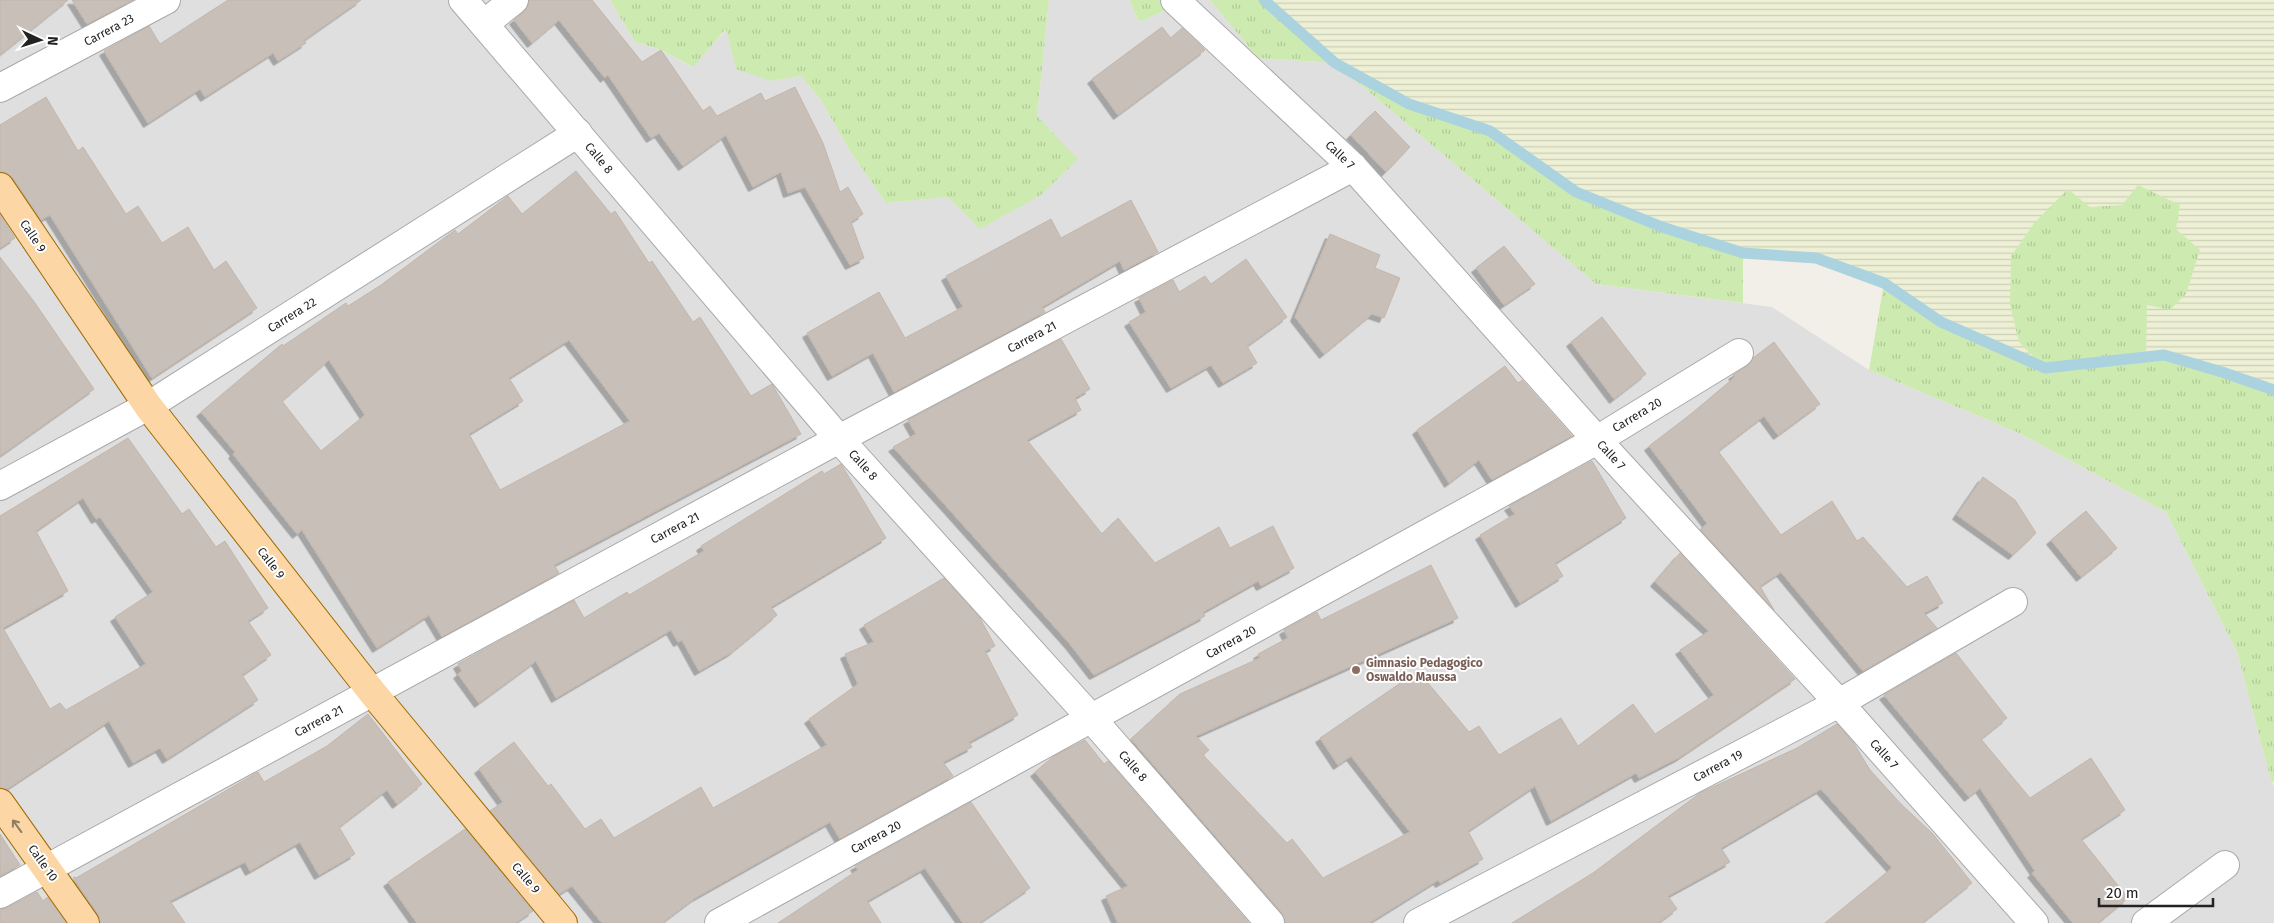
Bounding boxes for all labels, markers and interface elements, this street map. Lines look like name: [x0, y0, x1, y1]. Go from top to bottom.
street label: Carrera 23: [82, 11, 136, 49]
north arrow: [15, 15, 65, 65]
text: N: [44, 36, 61, 46]
street label: Calle 7: [1323, 138, 1357, 172]
street label: Calle 8: [582, 140, 616, 177]
street label: Calle 9: [17, 217, 49, 255]
street label: Carrera 22: [265, 295, 319, 335]
street label: Carrera 21: [1005, 318, 1059, 356]
street label: Carrera 20: [1610, 395, 1664, 435]
street label: Calle 7: [1594, 437, 1628, 473]
street label: Calle 8: [846, 447, 881, 483]
street label: Carrera 21: [648, 509, 702, 547]
street label: Calle 9: [254, 545, 288, 581]
street label: Carrera 20: [1203, 622, 1259, 661]
place label: Gimnasio Pedagogico Oswaldo Maussa: [1366, 656, 1483, 684]
marker: Gimnasio Pedagogico Oswaldo Maussa: [1350, 664, 1362, 676]
street label: Carrera 21: [292, 702, 346, 740]
street label: Calle 7: [1867, 736, 1901, 772]
street label: Carrera 19: [1691, 747, 1745, 785]
street label: Calle 8: [1116, 748, 1150, 785]
street label: Carrera 20: [848, 817, 904, 856]
one-way arrow: [11, 820, 22, 833]
street label: Calle 10: [25, 842, 61, 884]
street label: Calle 9: [509, 860, 543, 896]
scale bar: [2099, 876, 2213, 908]
text: 20 m: [2106, 884, 2139, 902]

